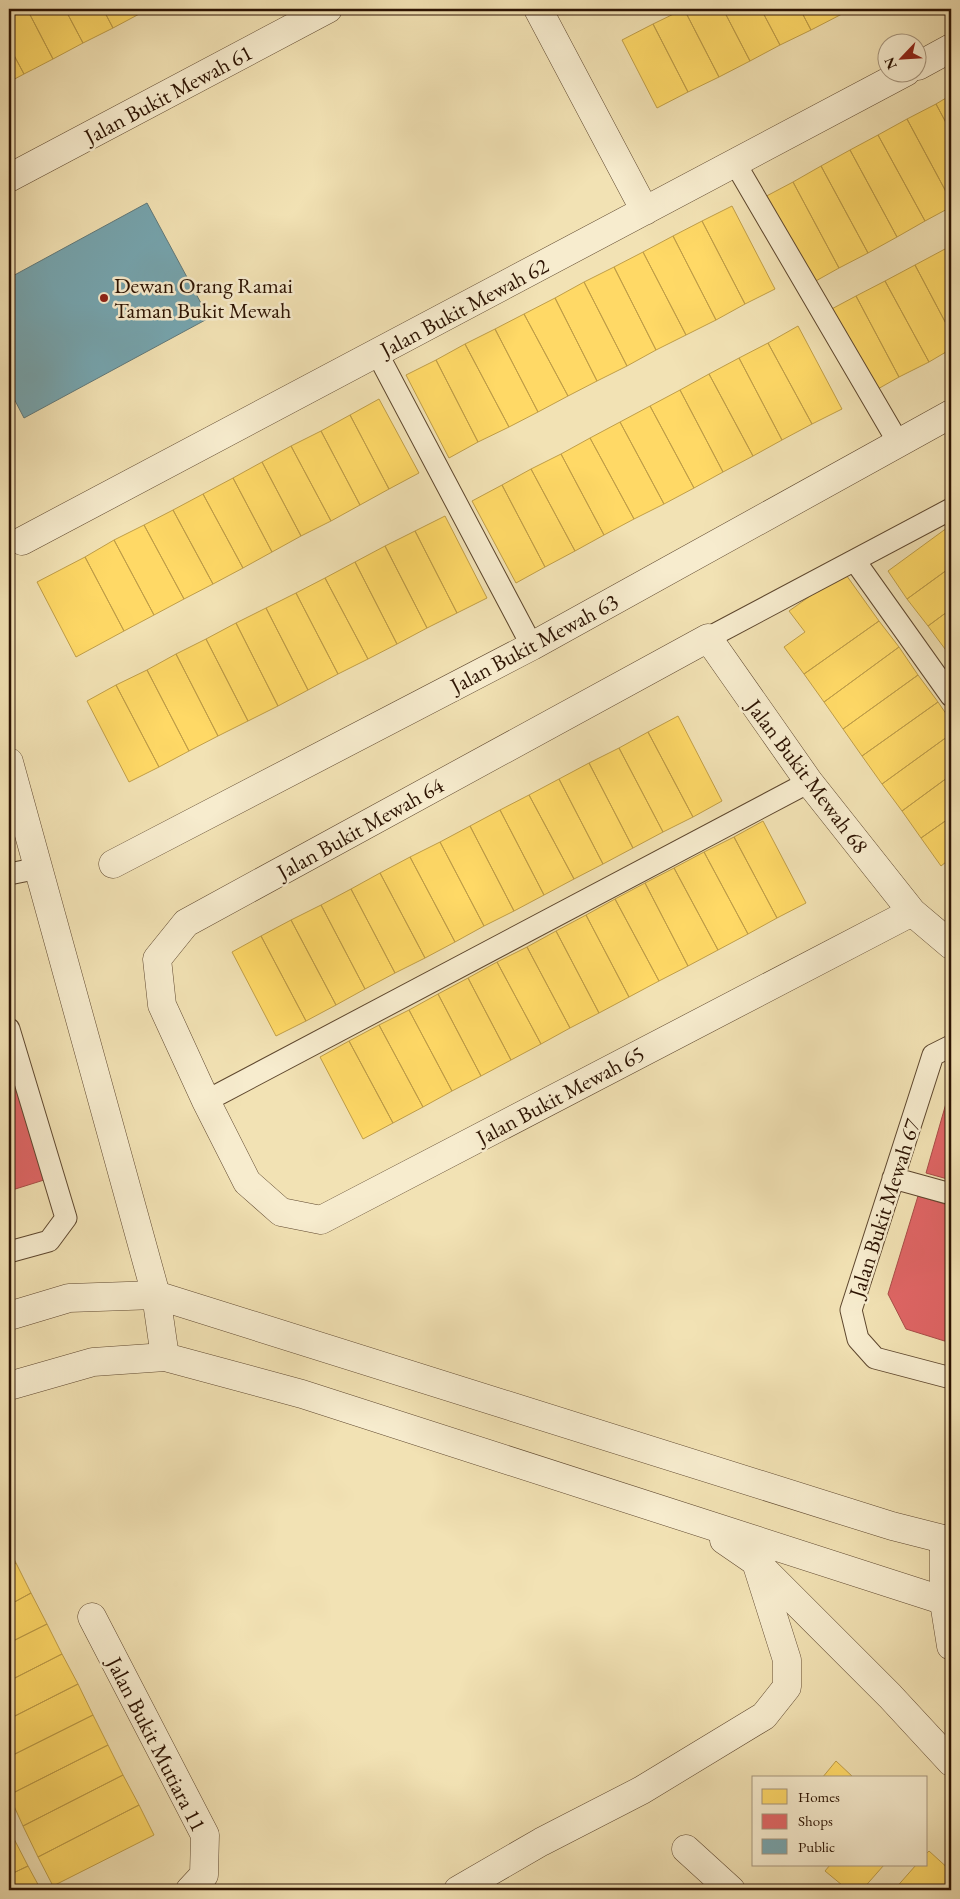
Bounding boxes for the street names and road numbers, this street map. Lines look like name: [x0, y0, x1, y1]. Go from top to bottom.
street label: Jalan Bukit Mewah 61: [77, 38, 257, 152]
street label: Jalan Bukit Mewah 62: [373, 251, 554, 365]
street label: Jalan Bukit Mewah 63: [443, 587, 623, 701]
street label: Jalan Bukit Mewah 68: [739, 692, 875, 859]
street label: Jalan Bukit Mewah 64: [270, 770, 449, 887]
street label: Jalan Bukit Mewah 65: [469, 1039, 649, 1153]
street label: Jalan Bukit Mewah 67: [841, 1115, 927, 1303]
street label: Jalan Bukit Mutiara 11: [99, 1650, 213, 1836]

